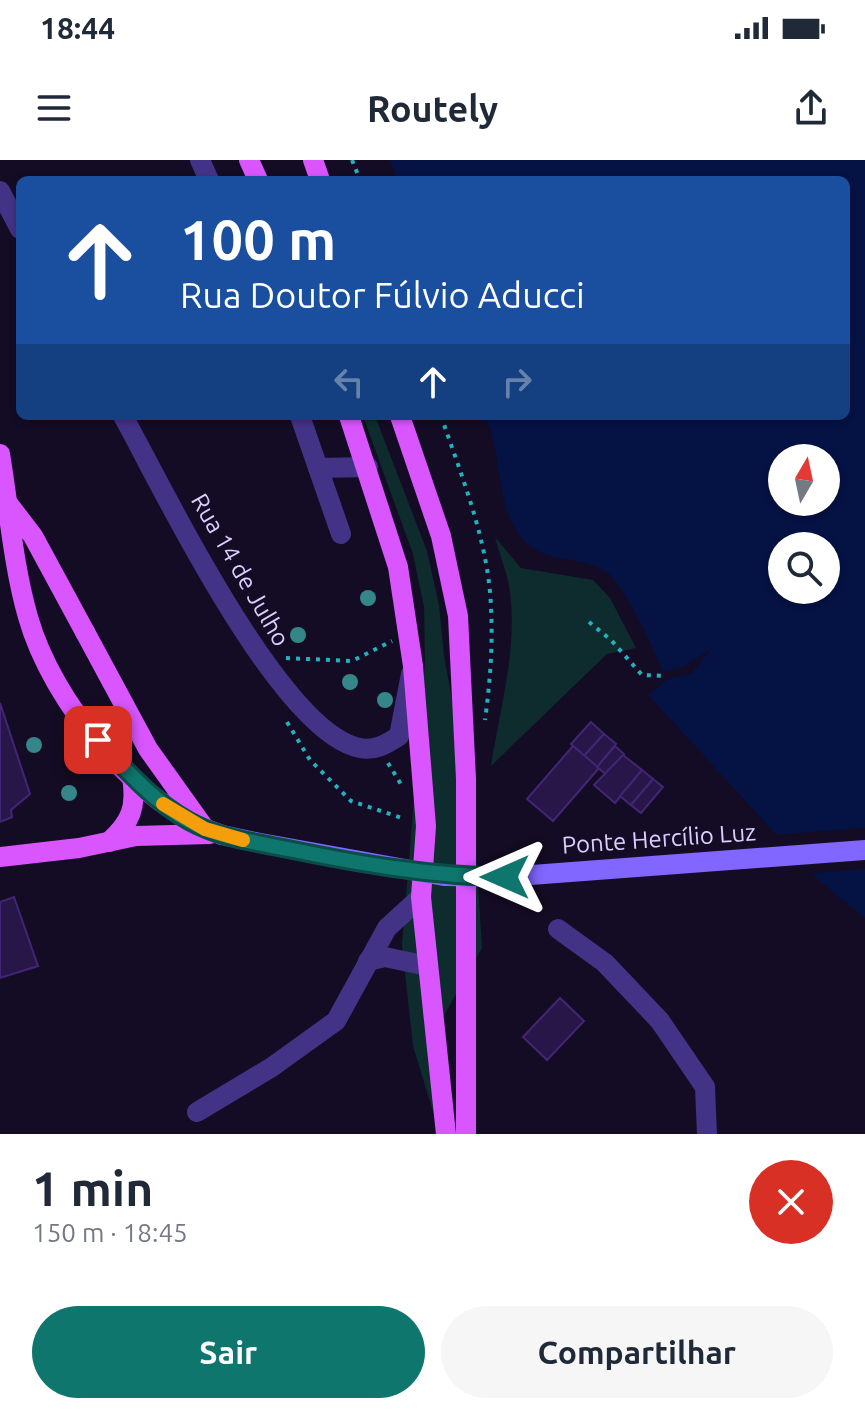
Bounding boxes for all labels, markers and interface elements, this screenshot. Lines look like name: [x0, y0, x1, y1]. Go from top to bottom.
text: 18:44: [40, 11, 115, 45]
icon: menu: [32, 86, 76, 130]
icon: share: [789, 86, 833, 130]
text: Routely: [367, 88, 498, 129]
icon: ahead: [48, 208, 152, 312]
text: 100 m: [180, 208, 336, 271]
text: Rua Doutor Fúlvio Aducci: [180, 274, 585, 315]
icon: left: [327, 360, 371, 404]
icon: ahead: [411, 360, 455, 404]
icon: right: [495, 360, 539, 404]
north arrow: [768, 444, 840, 516]
map controls: [768, 444, 840, 604]
street label: Rua 14 de Julho: [186, 489, 295, 651]
button: search: [768, 532, 840, 604]
pin: [64, 706, 132, 774]
icon: arrive: [76, 718, 120, 762]
street label: Ponte Hercílio Luz: [561, 818, 757, 859]
position arrow: [463, 835, 547, 919]
button: close: [749, 1160, 833, 1244]
text: 1 min: [32, 1161, 153, 1215]
text: 150 m · 18:45: [32, 1218, 188, 1247]
button: Sair: [32, 1306, 425, 1398]
button: Compartilhar: [441, 1306, 833, 1398]

